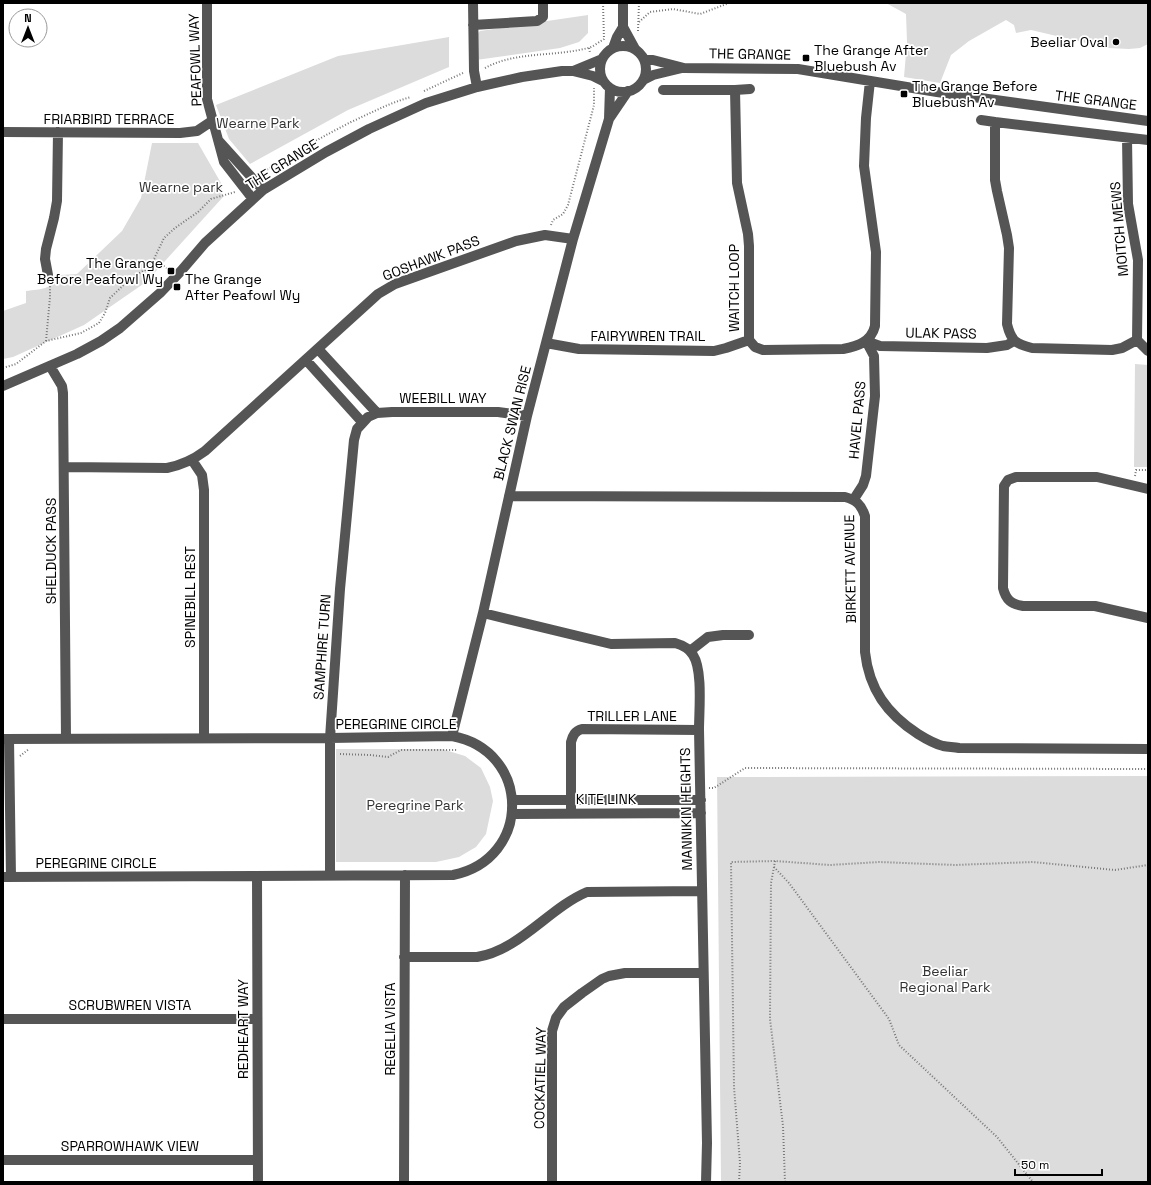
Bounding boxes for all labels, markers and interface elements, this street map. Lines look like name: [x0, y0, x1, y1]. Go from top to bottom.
north arrow: [8, 8, 48, 48]
text: N: [24, 11, 32, 25]
street label: PEAFOWL WAY: [184, 13, 206, 107]
place label: Beeliar Oval: [1030, 33, 1108, 51]
marker: Beeliar Oval: [1111, 37, 1121, 47]
place label: The Grange After Bluebush Av: [814, 41, 929, 75]
street label: THE GRANGE: [709, 44, 791, 64]
marker: The Grange After Bluebush Av: [801, 53, 811, 63]
place label: The Grange Before Bluebush Av: [912, 77, 1038, 111]
street label: THE GRANGE: [1054, 86, 1138, 114]
marker: The Grange Before Bluebush Av: [899, 89, 909, 99]
street label: FRIARBIRD TERRACE: [44, 110, 175, 128]
park label: Wearne Park: [216, 114, 300, 132]
street label: THE GRANGE: [242, 135, 322, 193]
park label: Wearne park: [139, 178, 223, 196]
street label: MOITCH MEWS: [1106, 181, 1132, 277]
street label: GOSHAWK PASS: [380, 231, 482, 285]
street label: WAITCH LOOP: [725, 244, 743, 332]
place label: The Grange Before Peafowl Wy: [37, 254, 163, 288]
marker: The Grange Before Peafowl Wy: [166, 266, 176, 276]
place label: The Grange After Peafowl Wy: [185, 270, 300, 304]
marker: The Grange After Peafowl Wy: [172, 282, 182, 292]
street label: ULAK PASS: [905, 323, 977, 343]
street label: FAIRYWREN TRAIL: [591, 327, 706, 345]
street label: BLACK SWAN RISE: [489, 364, 535, 482]
street label: HAVEL PASS: [845, 380, 869, 460]
street label: WEEBILL WAY: [399, 389, 487, 407]
street label: SHELDUCK PASS: [42, 498, 60, 604]
street label: BIRKETT AVENUE: [840, 514, 860, 623]
street label: SPINEBILL REST: [181, 546, 199, 648]
street label: SAMPHIRE TURN: [309, 593, 335, 701]
street label: TRILLER LANE: [587, 707, 677, 725]
street label: PEREGRINE CIRCLE: [335, 715, 457, 733]
street label: MANNIKIN HEIGHTS: [676, 747, 696, 871]
street label: KITE LINK: [576, 790, 637, 808]
park label: Peregrine Park: [366, 796, 464, 814]
street label: PEREGRINE CIRCLE: [35, 854, 157, 872]
park label: Beeliar Regional Park: [900, 962, 991, 996]
street label: REDHEART WAY: [234, 978, 252, 1079]
street label: REGELIA VISTA: [381, 982, 399, 1076]
street label: SCRUBWREN VISTA: [69, 996, 192, 1014]
street label: COCKATIEL WAY: [530, 1026, 550, 1129]
street label: SPARROWHAWK VIEW: [61, 1137, 199, 1155]
scale bar: [1015, 1151, 1102, 1177]
text: 50 m: [1021, 1157, 1049, 1173]

